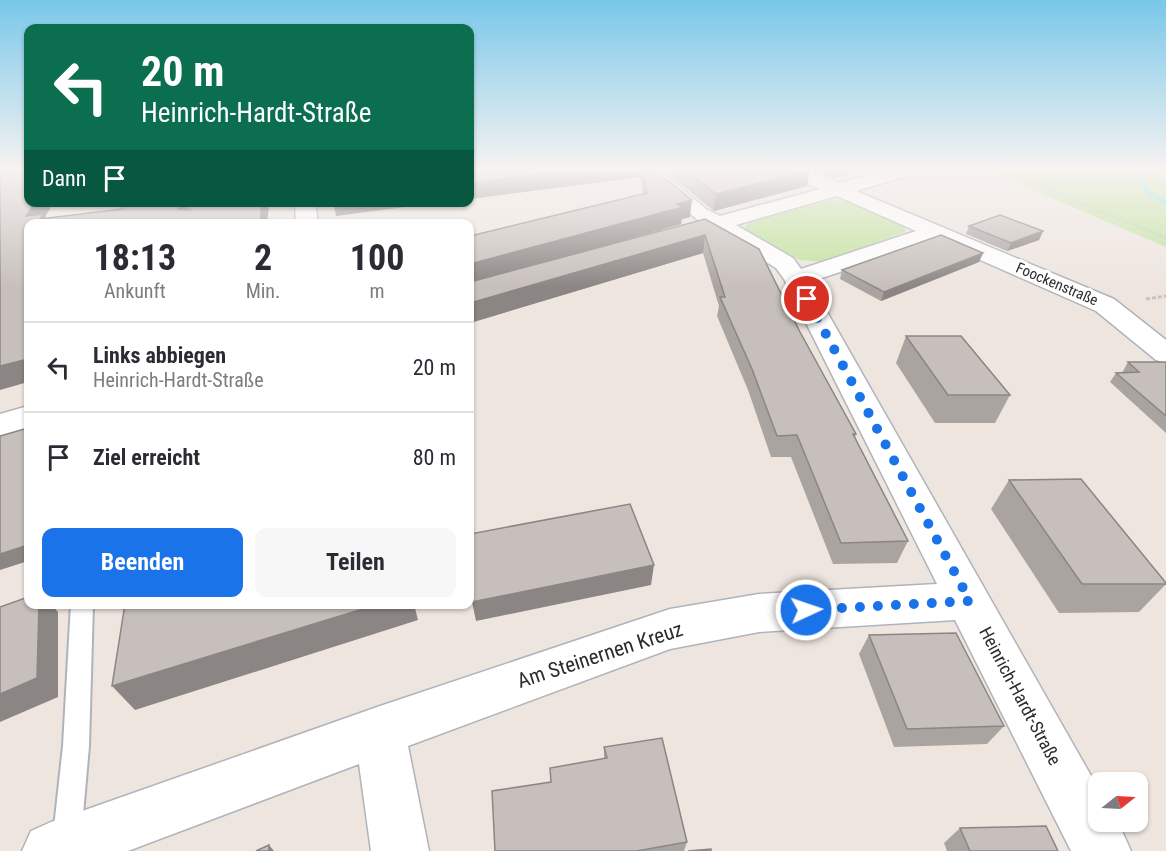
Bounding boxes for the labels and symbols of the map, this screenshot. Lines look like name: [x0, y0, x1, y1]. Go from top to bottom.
street label: Foockenstraße: [1013, 259, 1101, 309]
pin: [781, 273, 832, 324]
position arrow: [774, 578, 838, 642]
street label: Am Steinernen Kreuz: [514, 617, 686, 693]
street label: Heinrich-Hardt-Straße: [975, 623, 1066, 769]
north arrow: [1088, 772, 1148, 832]

